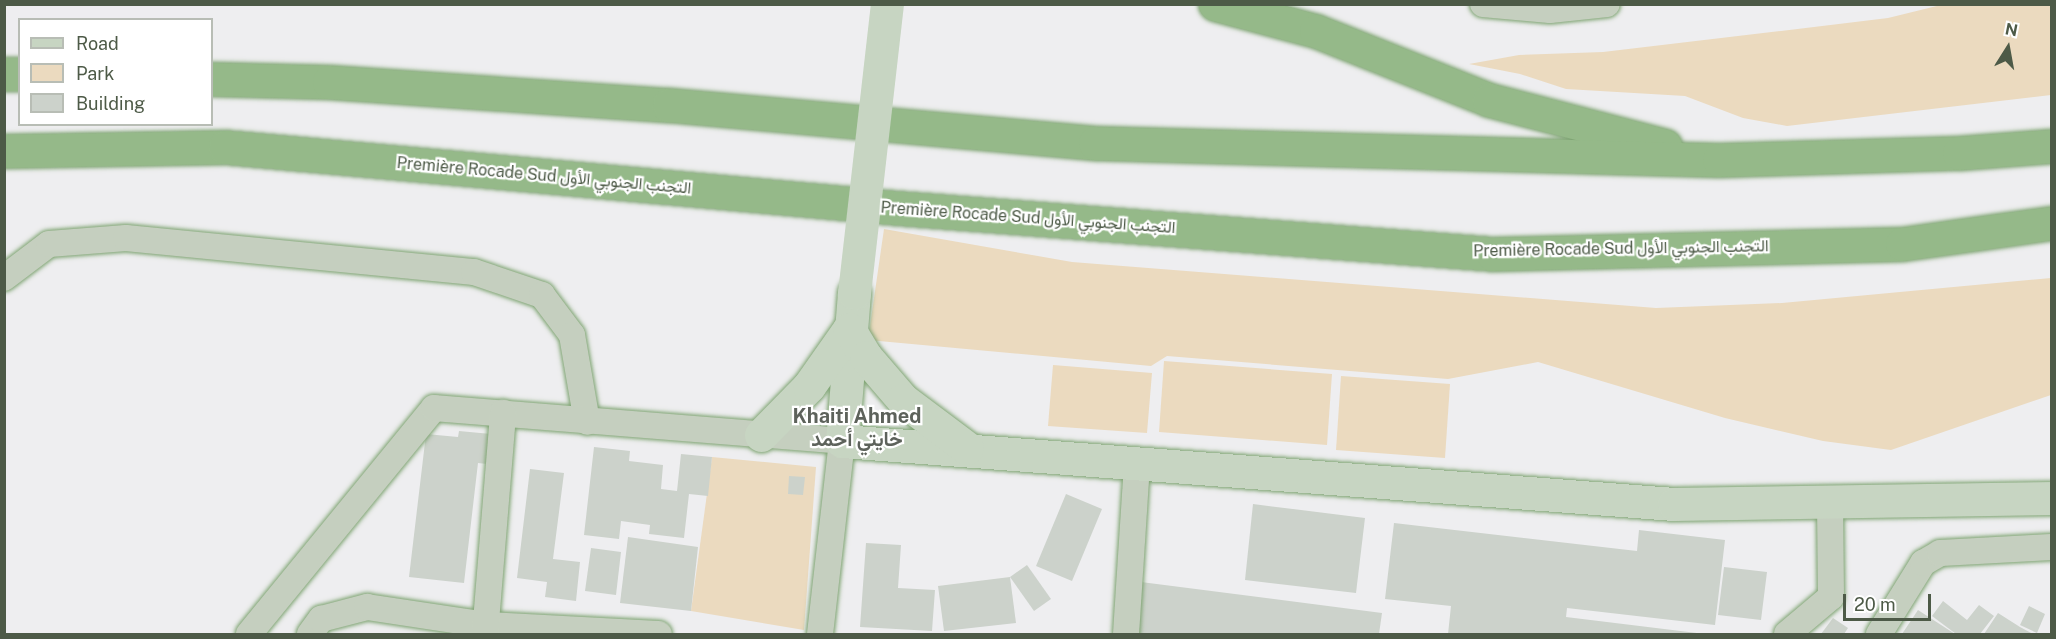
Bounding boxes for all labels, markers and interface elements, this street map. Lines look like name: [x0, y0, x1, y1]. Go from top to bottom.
legend: [18, 18, 213, 126]
north arrow: [1978, 18, 2038, 78]
text: N: [2004, 19, 2019, 40]
text: Road: [76, 33, 119, 54]
text: Park: [76, 63, 114, 84]
text: Building: [76, 93, 145, 114]
street label: Première Rocade Sud التجنب الجنوبي الأول: [396, 154, 692, 198]
street label: Première Rocade Sud التجنب الجنوبي الأول: [880, 198, 1176, 238]
street label: Première Rocade Sud التجنب الجنوبي الأول: [1473, 237, 1769, 261]
district label: Khaiti Ahmed خايتي أحمد: [793, 405, 921, 452]
scale bar: [1846, 582, 1934, 620]
text: 20 m: [1854, 594, 1896, 615]

